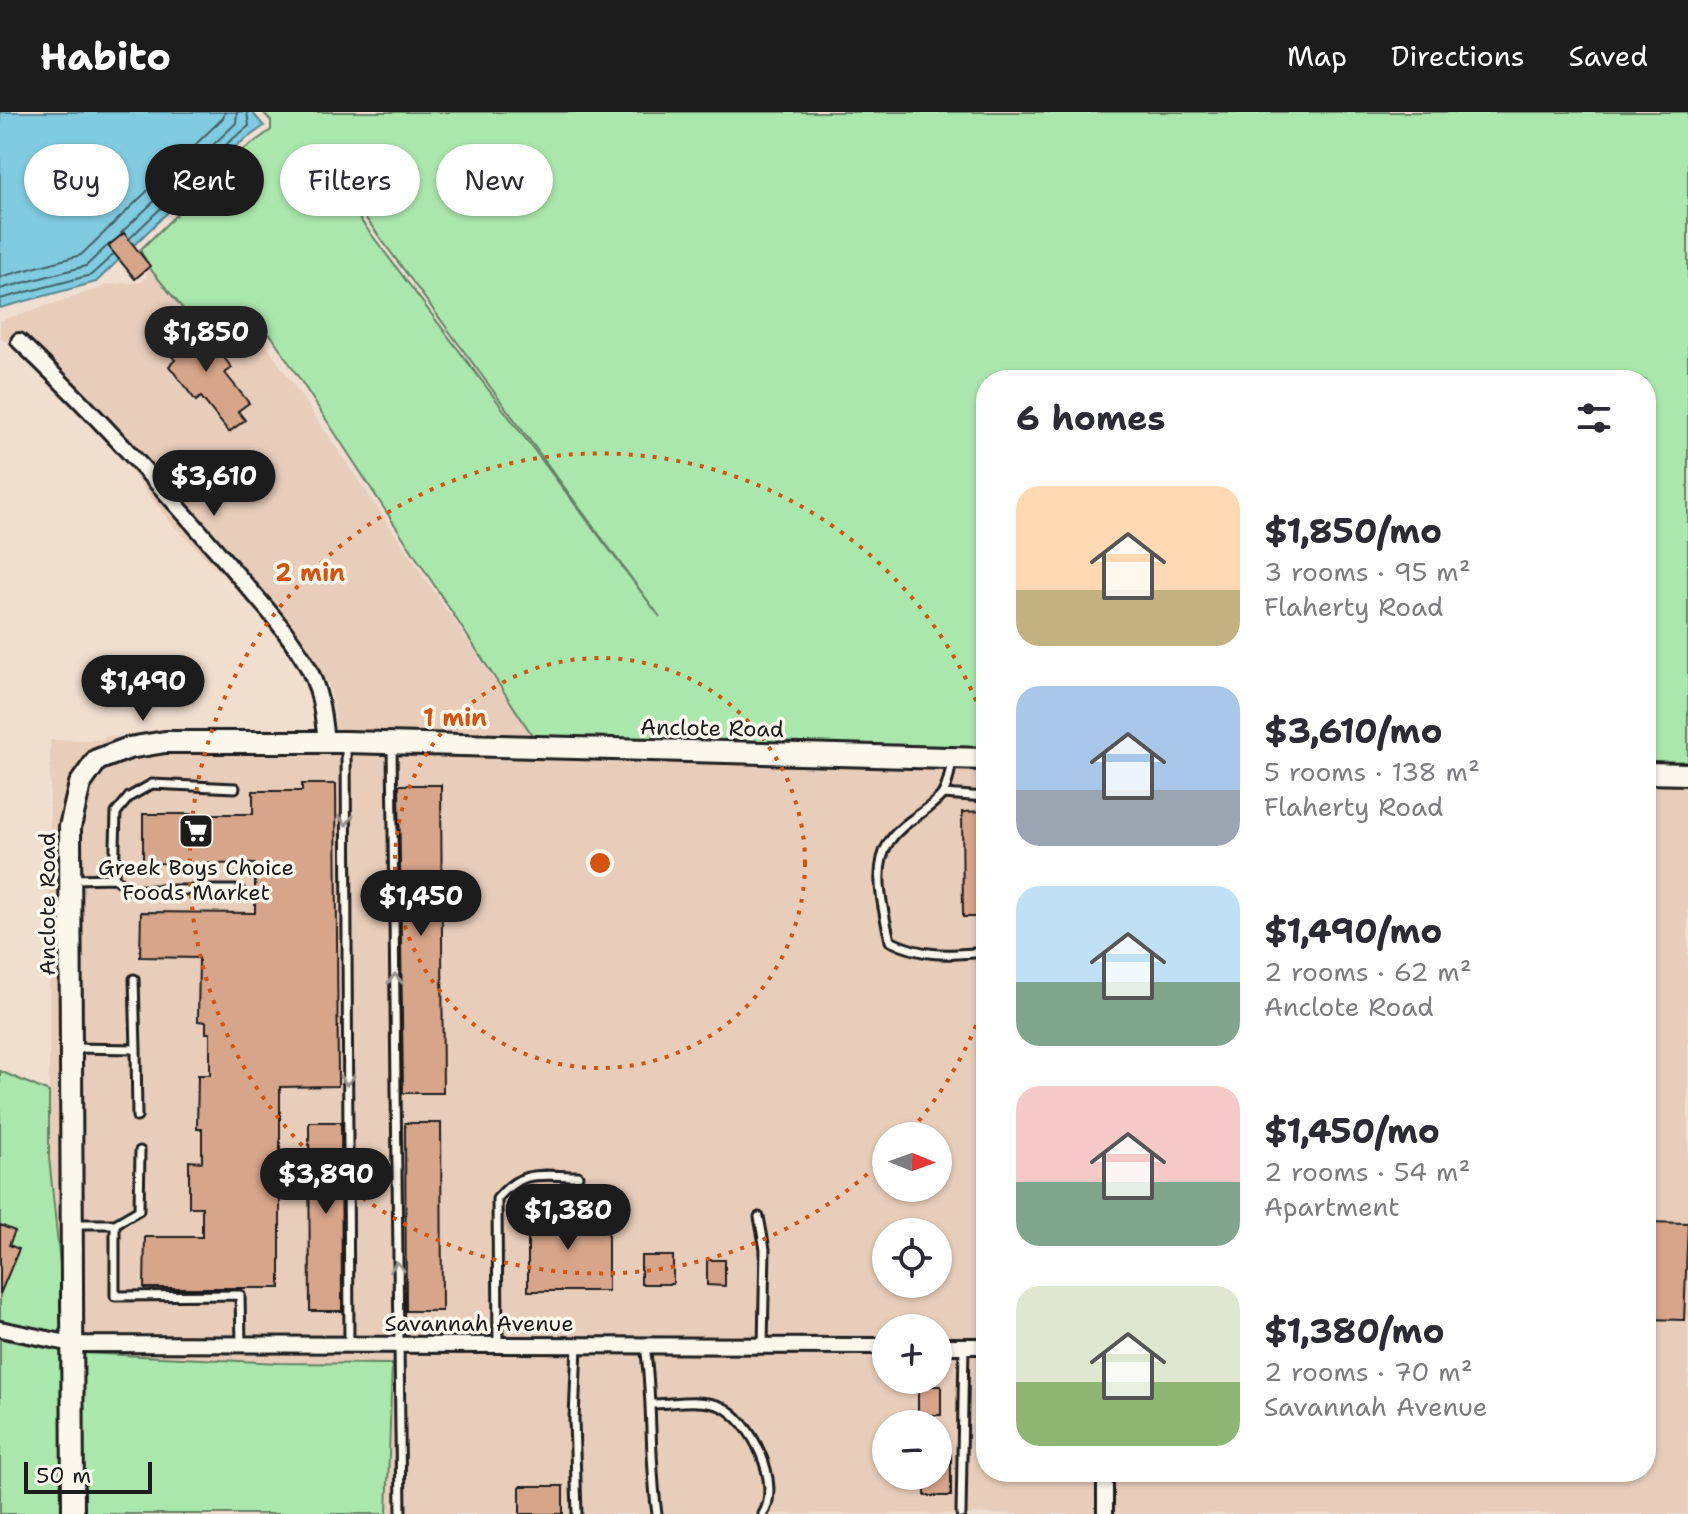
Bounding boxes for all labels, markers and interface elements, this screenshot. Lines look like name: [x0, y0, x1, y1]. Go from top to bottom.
text: Habito: [40, 31, 171, 82]
text: Map: [1287, 37, 1347, 75]
text: Directions: [1391, 37, 1525, 75]
text: Saved: [1569, 37, 1648, 75]
chip: Buy: [24, 144, 129, 216]
chip: Rent: [145, 144, 264, 216]
chip: Filters: [280, 144, 420, 216]
chip: New: [436, 144, 553, 216]
pin: $1,850: [141, 306, 271, 374]
text: $1,850: [163, 314, 249, 349]
text: 6 homes: [1016, 395, 1165, 441]
icon: filters: [1572, 396, 1616, 440]
pin: $3,610: [149, 450, 279, 518]
text: $3,610: [170, 458, 258, 493]
text: $1,850/mo: [1264, 508, 1442, 554]
icon: home: [1080, 518, 1176, 614]
text: 3 rooms · 95 m²: [1264, 554, 1471, 589]
text: 2 min: [275, 557, 345, 589]
text: Flaherty Road: [1264, 589, 1444, 624]
pin: $1,490: [78, 655, 208, 723]
text: $1,490: [99, 663, 187, 698]
text: 1 min: [423, 702, 487, 734]
text: $3,610/mo: [1264, 708, 1442, 754]
street label: Anclote Road: [640, 712, 784, 744]
icon: home: [1080, 718, 1176, 814]
text: 5 rooms · 138 m²: [1264, 754, 1480, 789]
text: Flaherty Road: [1264, 789, 1444, 824]
supermarket icon: Greek Boys Choice Foods Market: [177, 812, 215, 850]
one-way arrow: [337, 814, 355, 827]
street label: Anclote Road: [33, 832, 62, 976]
centre of rings: [586, 849, 614, 877]
place label: Greek Boys Choice Foods Market: [98, 853, 294, 907]
pin: $1,450: [356, 870, 486, 938]
text: $1,450: [378, 878, 464, 913]
text: $1,490/mo: [1264, 908, 1442, 954]
icon: home: [1080, 918, 1176, 1014]
text: 2 rooms · 62 m²: [1264, 954, 1472, 989]
one-way arrow: [386, 972, 403, 985]
text: Anclote Road: [1264, 989, 1434, 1024]
one-way arrow: [338, 1074, 356, 1087]
text: $1,450/mo: [1264, 1108, 1440, 1154]
icon: home: [1080, 1118, 1176, 1214]
north arrow: [872, 1122, 952, 1202]
map controls: [872, 1122, 952, 1490]
pin: $3,890: [261, 1148, 391, 1216]
text: 2 rooms · 54 m²: [1264, 1154, 1470, 1189]
text: $3,890: [278, 1156, 374, 1191]
pin: $1,380: [503, 1184, 633, 1252]
text: Apartment: [1264, 1189, 1400, 1224]
text: $1,380: [524, 1192, 612, 1227]
button: locate: [872, 1218, 952, 1298]
one-way arrow: [389, 1260, 406, 1273]
text: $1,380/mo: [1264, 1308, 1445, 1354]
street label: Savannah Avenue: [384, 1309, 574, 1338]
button: +: [872, 1314, 952, 1394]
icon: home: [1080, 1318, 1176, 1414]
text: 2 rooms · 70 m²: [1264, 1354, 1473, 1389]
text: Savannah Avenue: [1264, 1389, 1488, 1424]
button: −: [872, 1410, 952, 1490]
scale bar: [24, 1458, 152, 1494]
text: 50 m: [36, 1461, 91, 1490]

